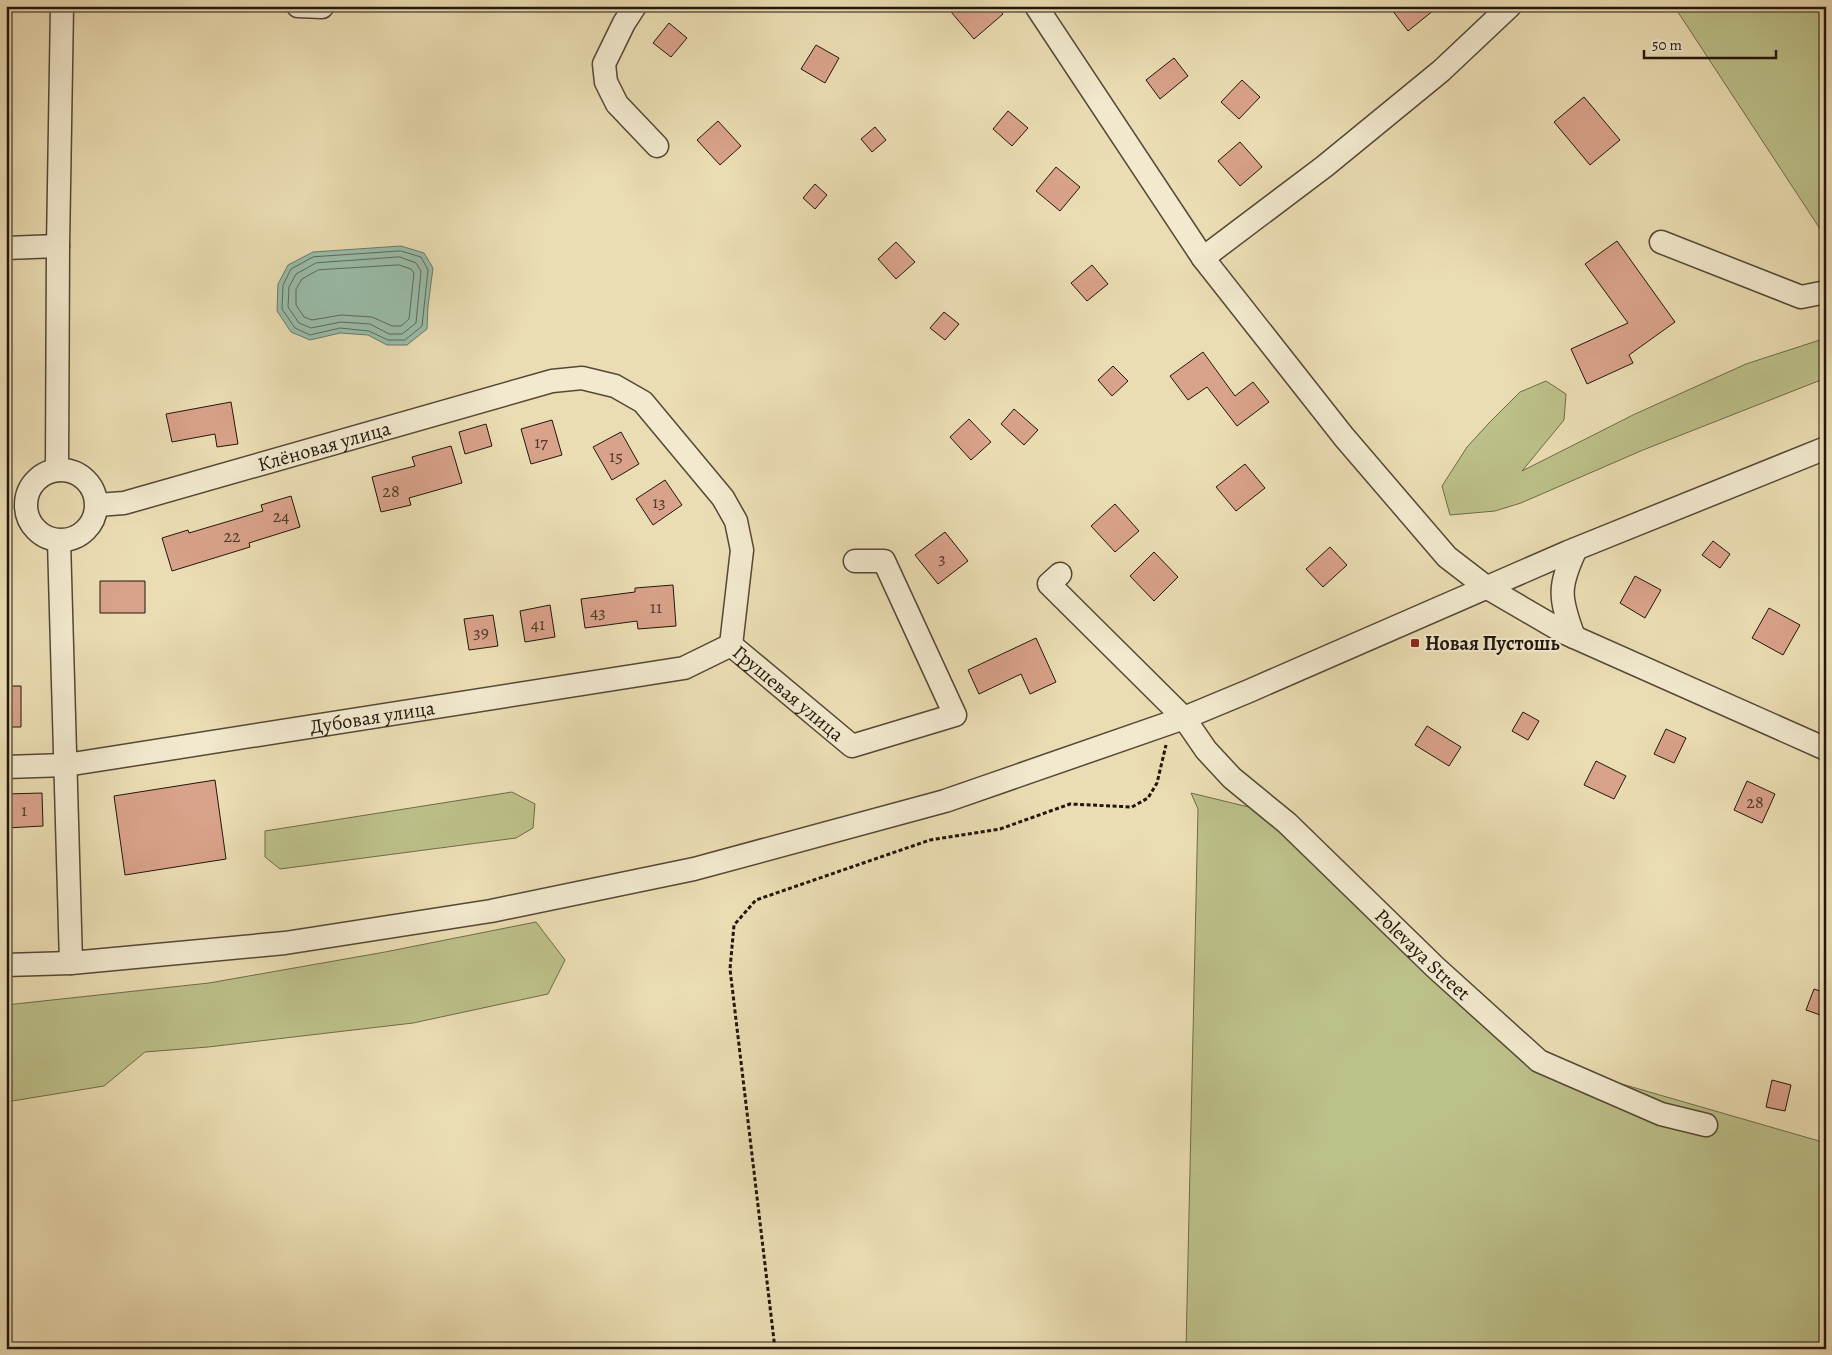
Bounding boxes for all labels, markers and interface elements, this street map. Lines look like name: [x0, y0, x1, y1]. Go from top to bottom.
scale bar: [1644, 28, 1777, 60]
text: 50 m: [1652, 35, 1682, 55]
street label: Клёновая улица: [254, 414, 394, 478]
house number: 17: [534, 430, 548, 454]
house number: 15: [609, 444, 623, 468]
house number: 28: [382, 479, 400, 503]
house number: 13: [652, 490, 666, 514]
house number: 24: [273, 504, 289, 528]
house number: 22: [223, 524, 241, 548]
house number: 3: [938, 546, 946, 570]
house number: 11: [650, 595, 662, 619]
house number: 43: [590, 600, 606, 624]
house number: 41: [531, 612, 545, 636]
house number: 39: [473, 620, 489, 644]
place label: Новая Пустошь: [1425, 630, 1560, 657]
marker: Новая Пустошь: [1409, 637, 1421, 649]
street label: Грушевая улица: [727, 639, 850, 748]
street label: Дубовая улица: [308, 694, 437, 741]
house number: 28: [1746, 790, 1764, 814]
house number: 1: [21, 798, 27, 822]
street label: Polevaya Street: [1369, 903, 1476, 1007]

